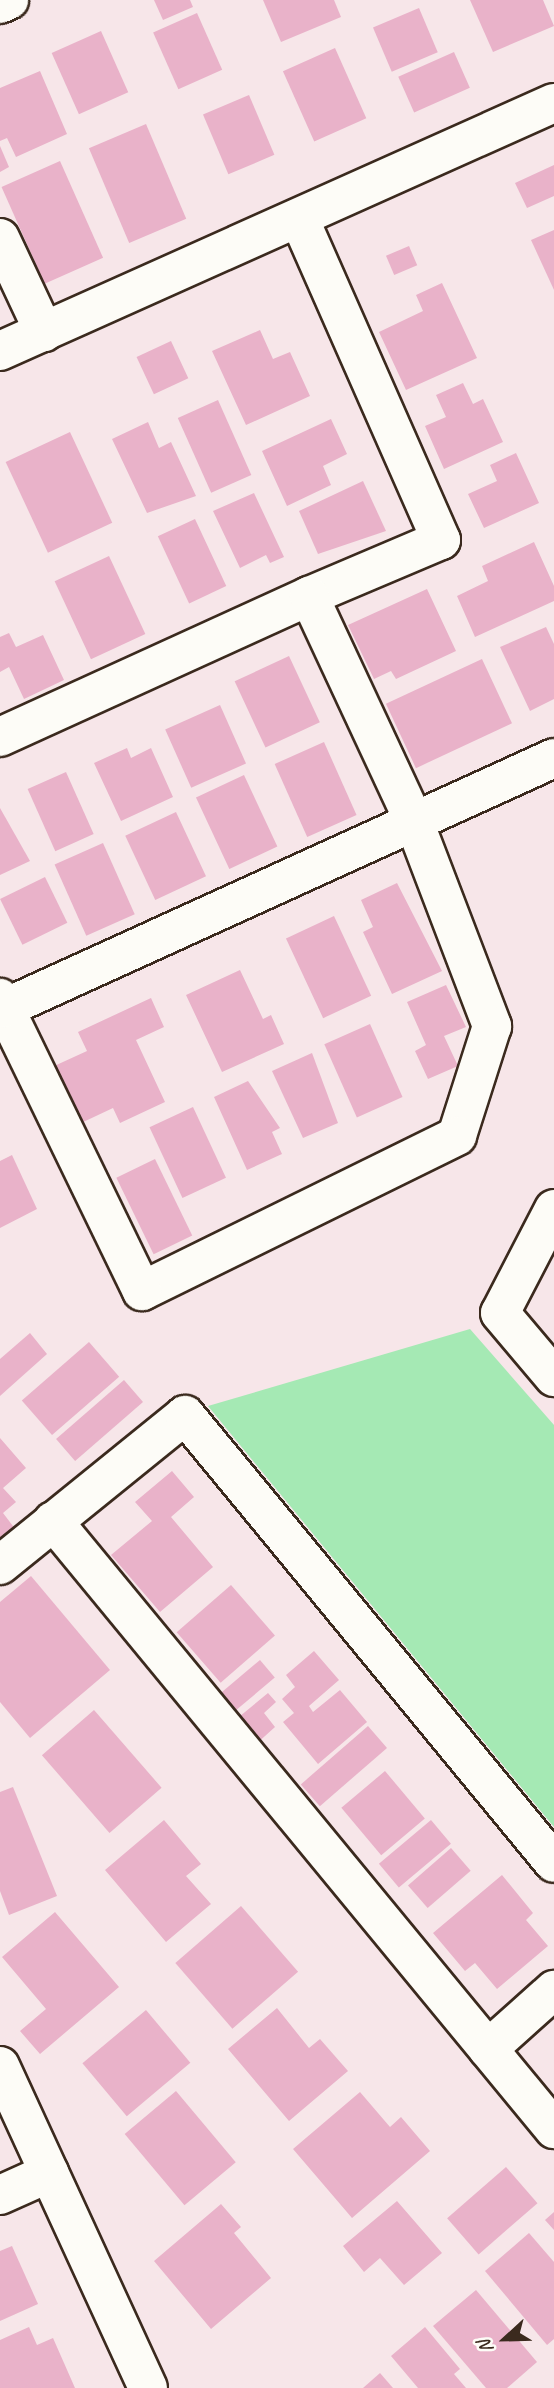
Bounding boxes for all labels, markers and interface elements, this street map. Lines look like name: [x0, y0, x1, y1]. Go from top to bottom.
north arrow: [470, 2304, 540, 2374]
text: N: [472, 2337, 499, 2357]

